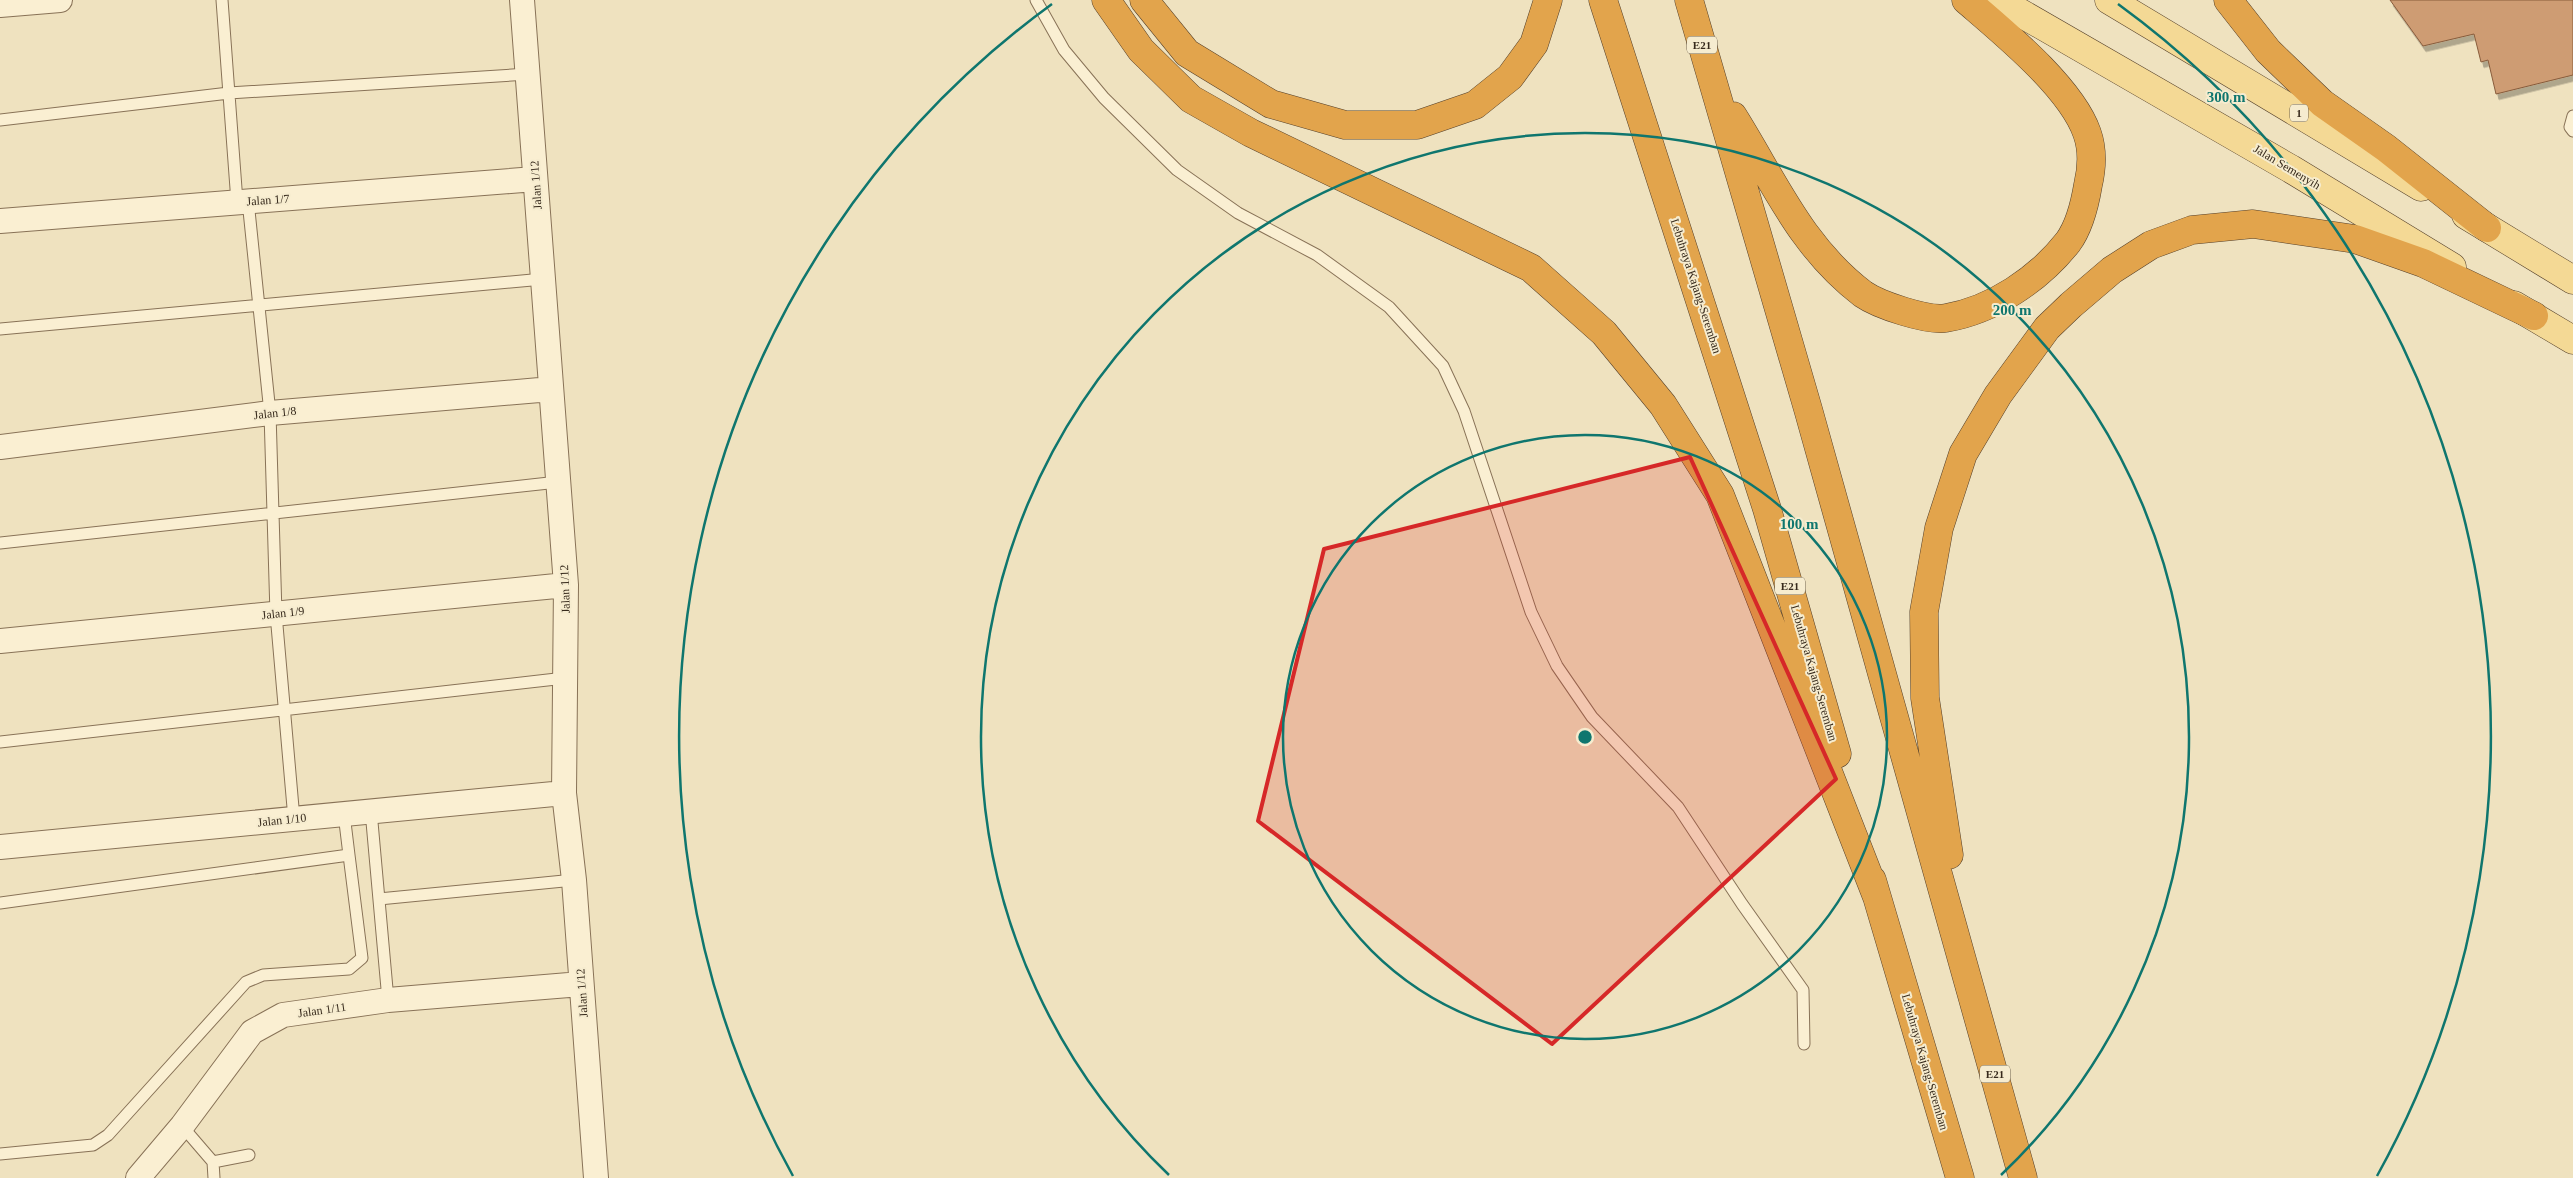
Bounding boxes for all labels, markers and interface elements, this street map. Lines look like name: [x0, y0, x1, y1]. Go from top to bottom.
road number: E21: [1687, 36, 1717, 54]
text: 300 m: [2207, 89, 2246, 105]
road number: 1: [2290, 105, 2308, 122]
street label: Jalan Semenyih: [2251, 142, 2323, 192]
street label: Jalan 1/12: [527, 160, 545, 210]
street label: Jalan 1/7: [246, 192, 290, 208]
street label: Lebuhraya Kajang-Seremban: [1668, 217, 1724, 355]
text: 200 m: [1993, 302, 2032, 318]
street label: Jalan 1/8: [253, 404, 297, 422]
text: 100 m: [1780, 516, 1819, 532]
street label: Jalan 1/12: [557, 564, 573, 614]
road number: E21: [1775, 578, 1805, 594]
street label: Lebuhraya Kajang-Seremban: [1788, 603, 1840, 743]
street label: Jalan 1/9: [261, 604, 305, 622]
centre of rings: [1576, 728, 1594, 746]
street label: Jalan 1/10: [257, 810, 307, 830]
street label: Jalan 1/12: [573, 968, 591, 1018]
street label: Lebuhraya Kajang-Seremban: [1899, 992, 1951, 1132]
street label: Jalan 1/11: [297, 1000, 347, 1020]
road number: E21: [1980, 1066, 2010, 1082]

